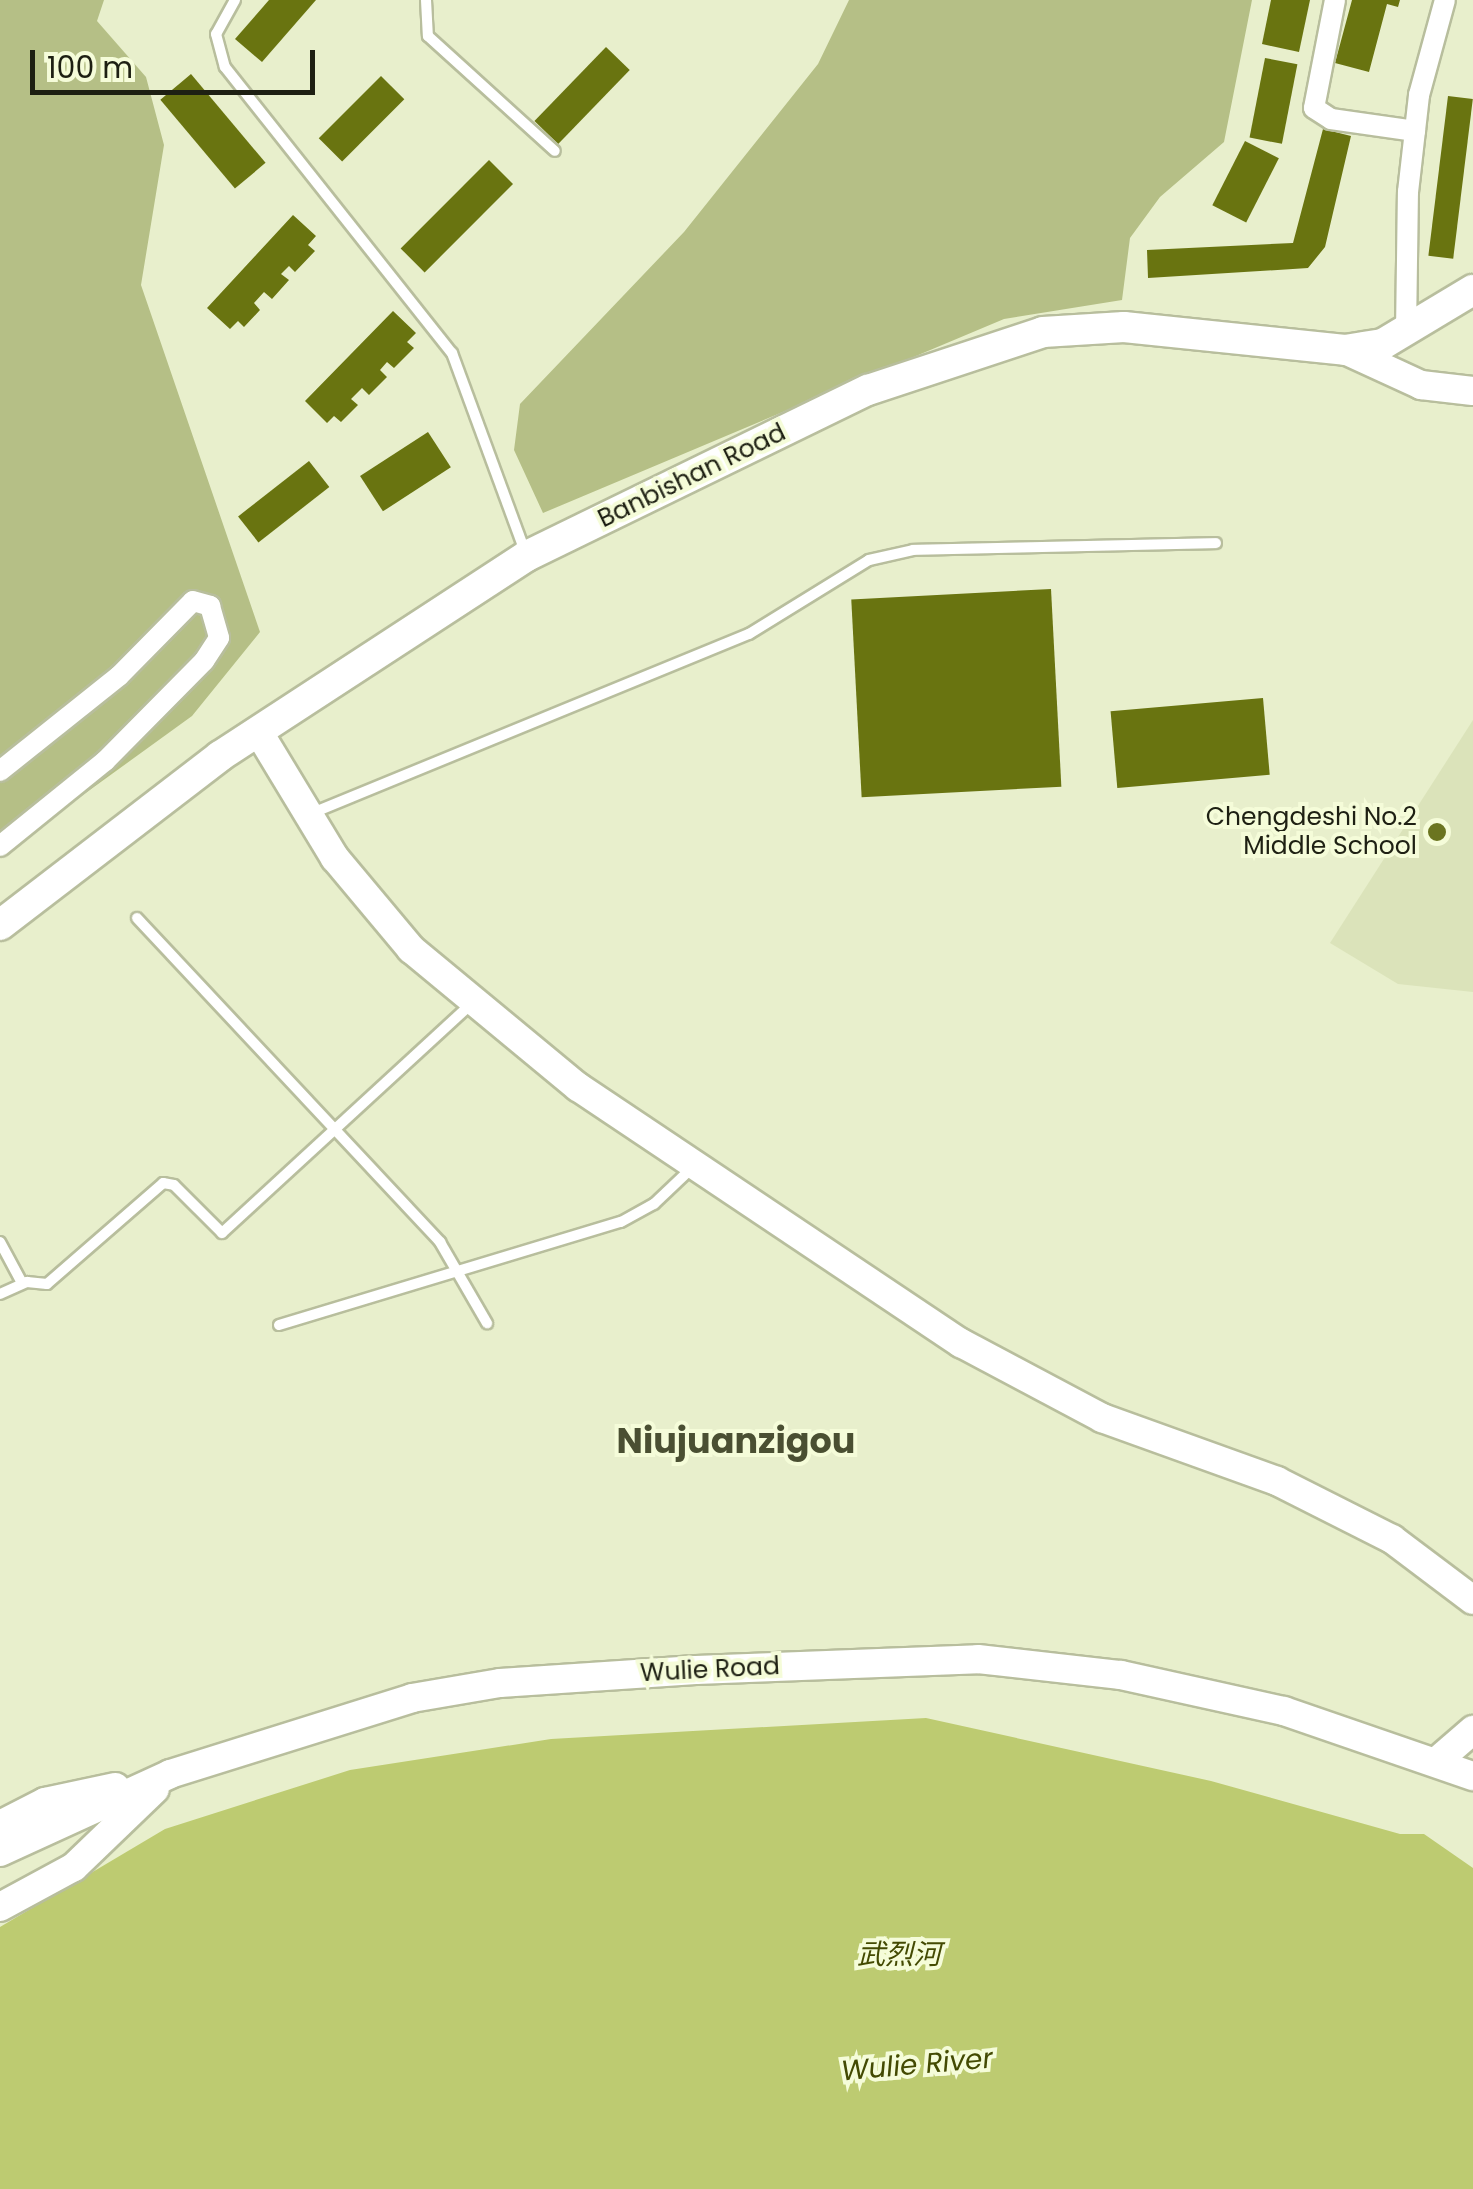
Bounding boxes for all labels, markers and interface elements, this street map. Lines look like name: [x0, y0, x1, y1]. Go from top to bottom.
scale bar: [35, 30, 320, 92]
text: 100 m: [47, 46, 133, 89]
street label: Banbishan Road: [593, 418, 791, 534]
place label: Chengdeshi No.2 Middle School: [1206, 803, 1417, 862]
marker: Chengdeshi No.2 Middle School: [1426, 821, 1448, 843]
district label: Niujuanzigou: [617, 1420, 855, 1462]
street label: Wulie Road: [639, 1651, 781, 1689]
water label: 武烈河: [857, 1938, 941, 1972]
water label: Wulie River: [840, 2042, 994, 2088]

